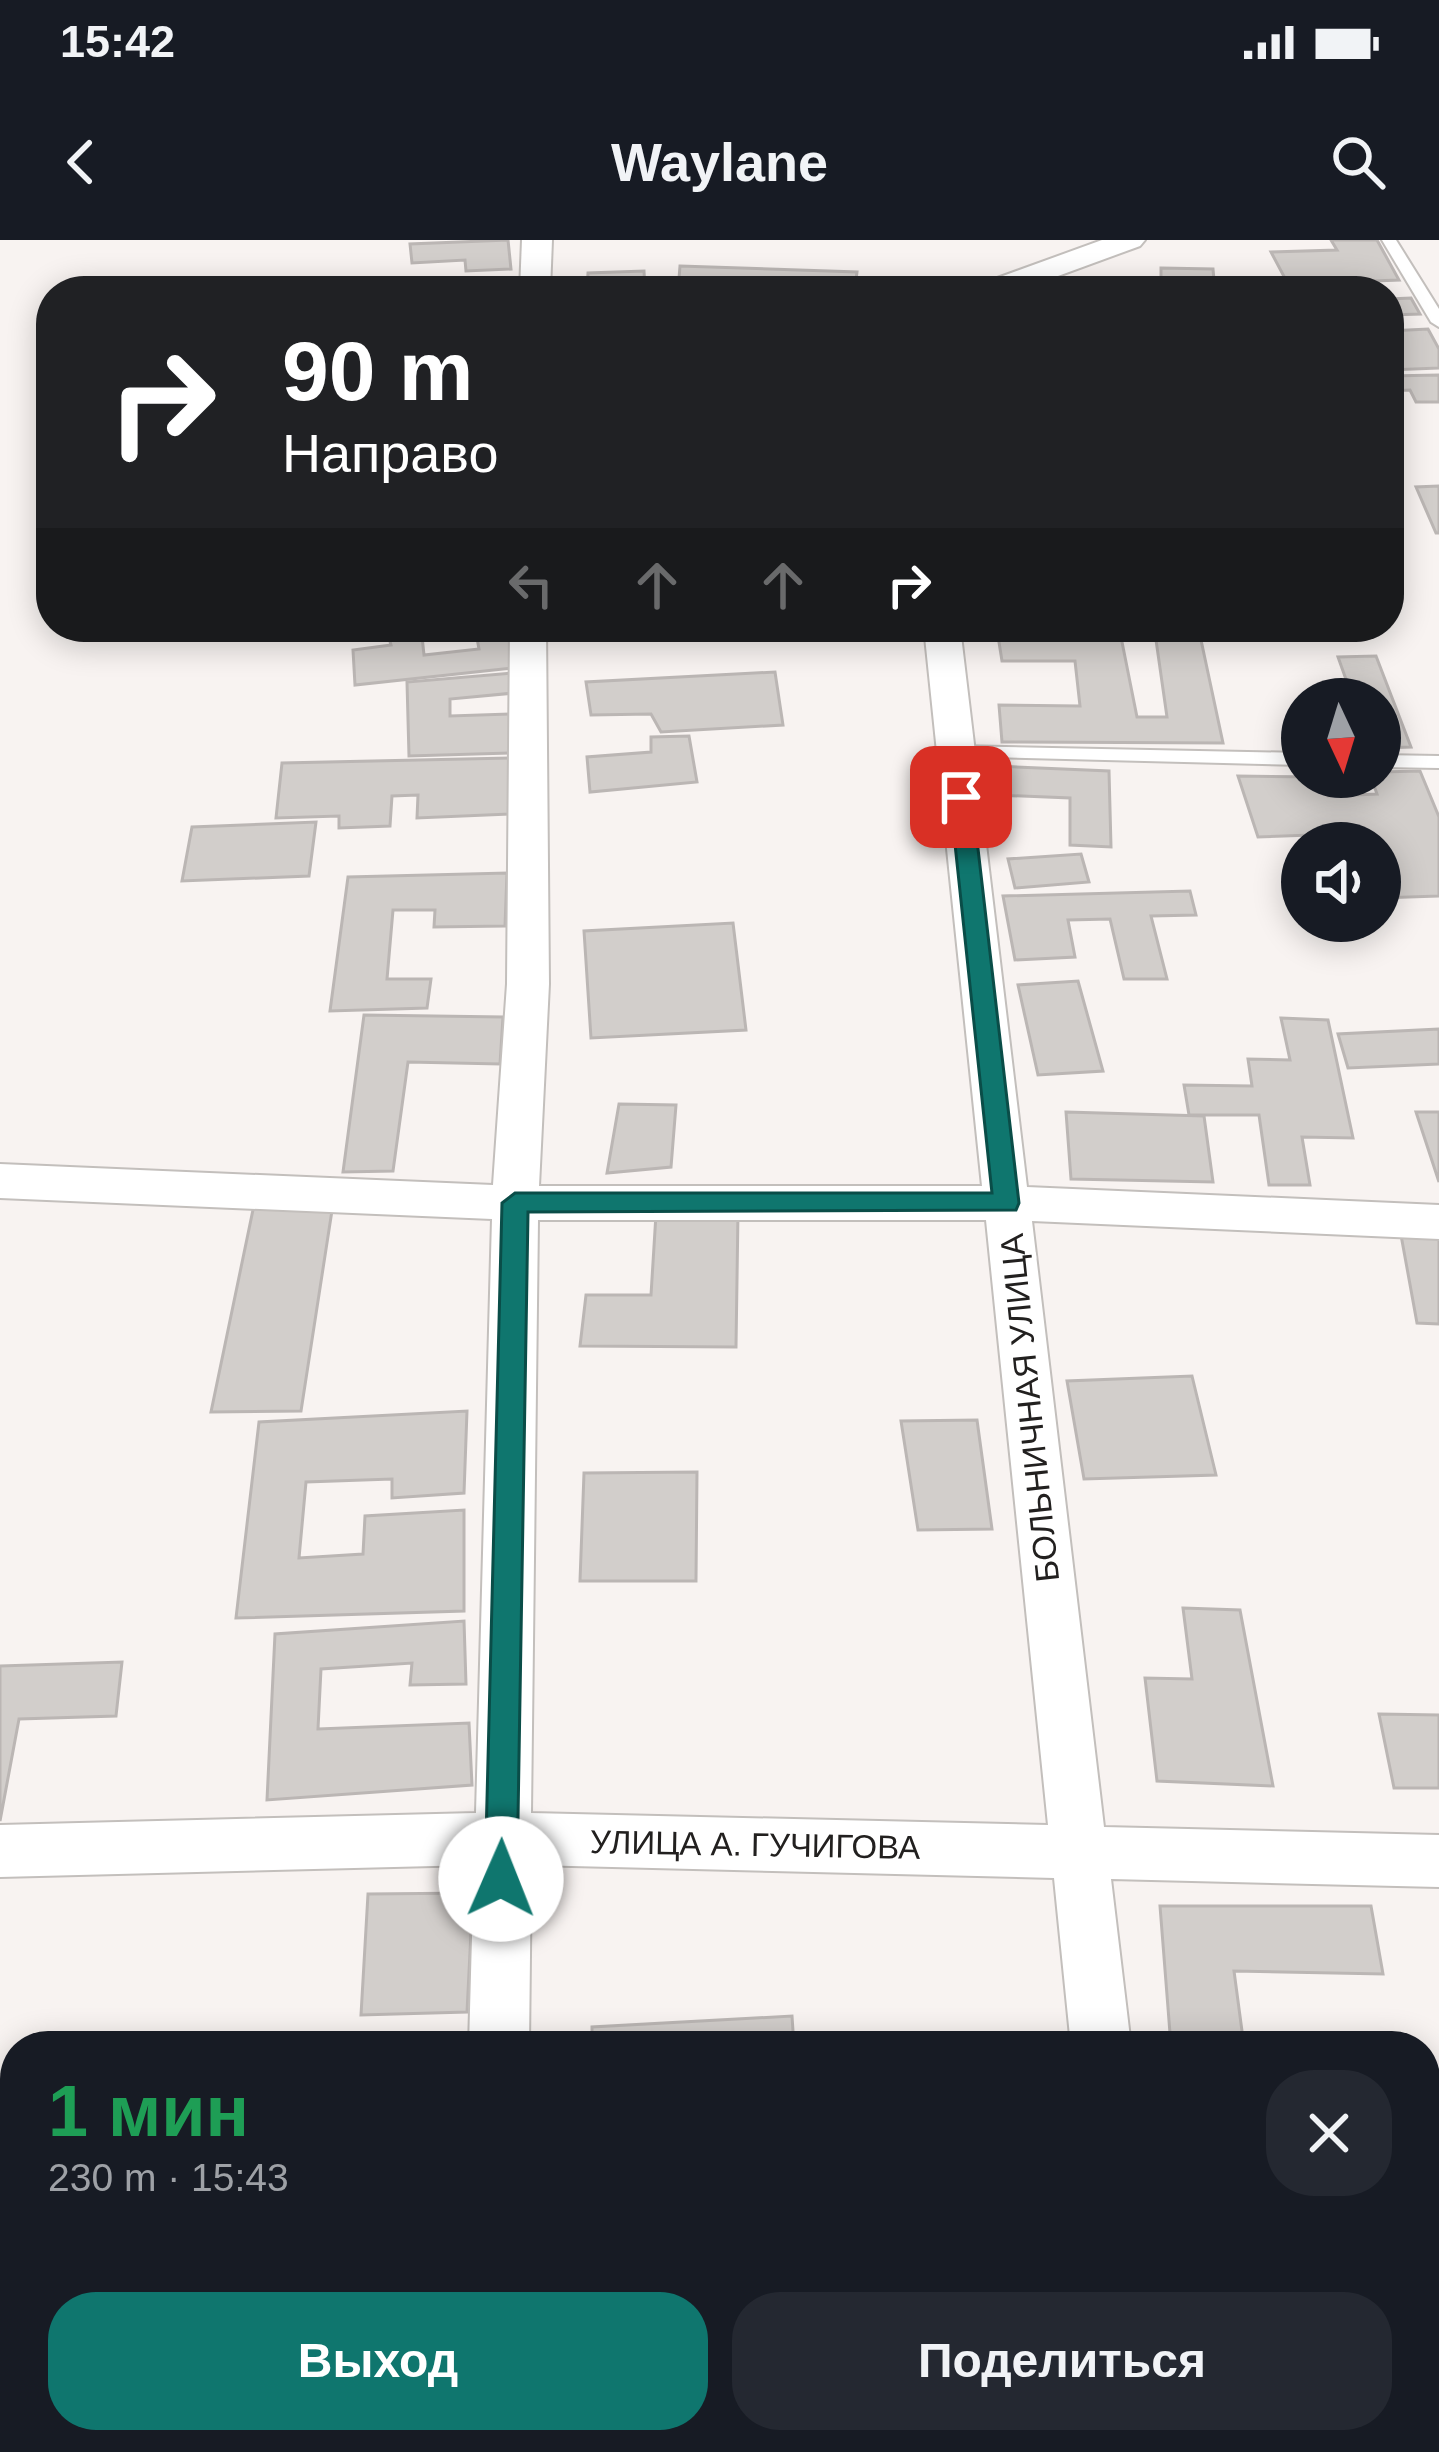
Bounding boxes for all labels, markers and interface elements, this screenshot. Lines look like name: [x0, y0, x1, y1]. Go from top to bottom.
text: 15:42: [60, 16, 175, 67]
icon: back: [48, 129, 114, 195]
icon: search: [1325, 129, 1391, 195]
text: Waylane: [611, 132, 828, 192]
icon: right: [84, 324, 240, 480]
text: 90 m: [282, 324, 473, 418]
text: Направо: [282, 423, 498, 483]
icon: left: [498, 552, 564, 618]
icon: ahead: [624, 552, 690, 618]
icon: ahead: [750, 552, 816, 618]
icon: right: [876, 552, 942, 618]
north arrow: [1281, 678, 1401, 798]
map controls: [1281, 678, 1401, 942]
pin: [910, 746, 1012, 848]
icon: arrive: [928, 764, 994, 830]
button: sound: [1281, 822, 1401, 942]
street label: БОЛЬНИЧНАЯ УЛИЦА: [993, 1232, 1066, 1584]
position arrow: [438, 1816, 564, 1942]
street label: УЛИЦА А. ГУЧИГОВА: [590, 1823, 920, 1866]
button: close: [1266, 2070, 1392, 2196]
text: 1 мин: [48, 2071, 249, 2151]
text: 230 m · 15:43: [48, 2156, 289, 2199]
button: Выход: [48, 2292, 708, 2430]
button: Поделиться: [732, 2292, 1392, 2430]

